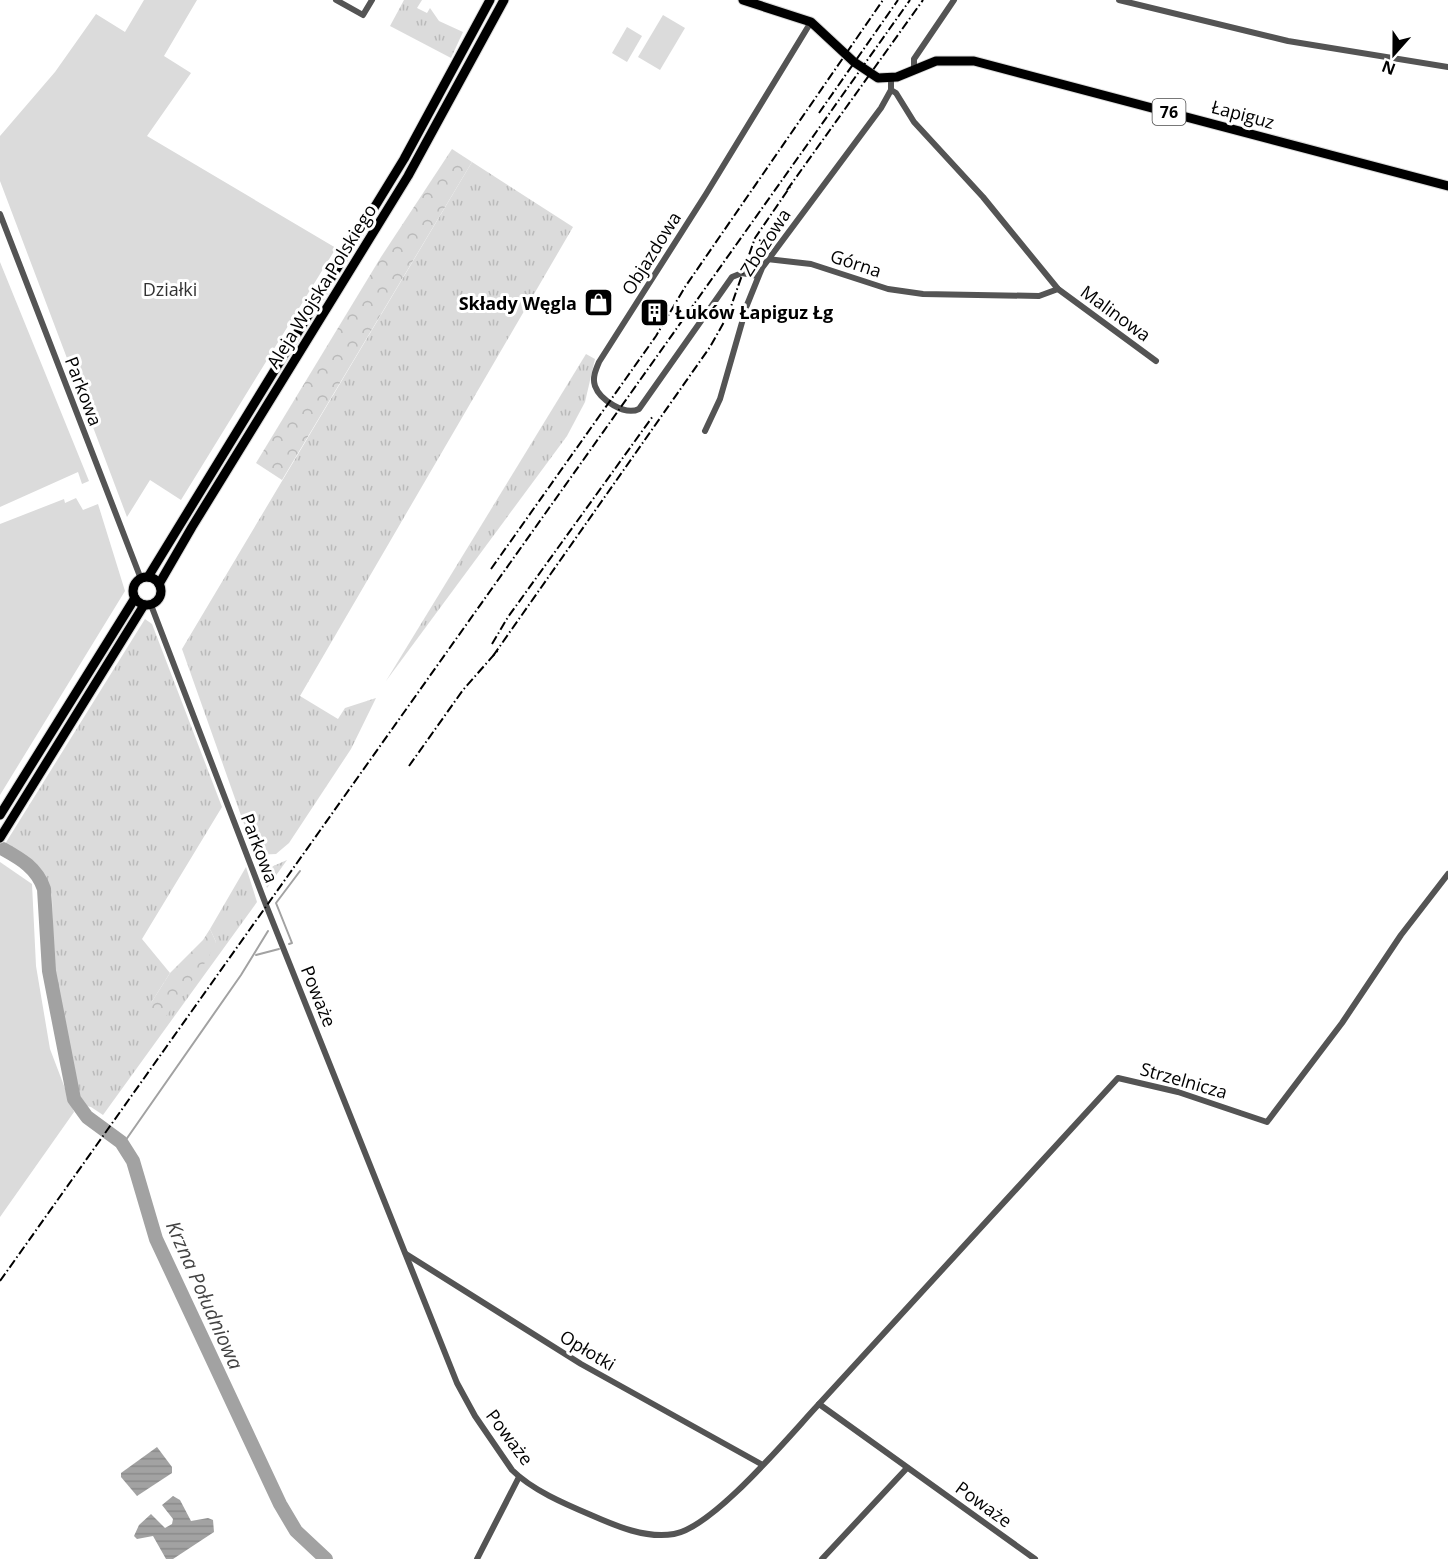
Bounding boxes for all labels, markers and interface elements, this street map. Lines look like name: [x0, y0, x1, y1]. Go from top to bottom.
north arrow: [1364, 24, 1424, 84]
text: N: [1379, 55, 1399, 81]
street label: Łapiguz: [1209, 94, 1277, 134]
road number: 76: [1152, 99, 1186, 125]
street label: Aleja Wojska Polskiego: [261, 199, 381, 373]
street label: Zbożowa: [734, 204, 796, 280]
street label: Objazdowa: [616, 207, 686, 299]
street label: Górna: [827, 244, 885, 282]
park label: Działki: [143, 277, 197, 301]
street label: Malinowa: [1076, 279, 1156, 347]
shop icon: Składy Węgla: [582, 287, 614, 319]
place label: Składy Węgla: [459, 291, 577, 315]
building icon: Łuków Łapiguz Łg: [638, 296, 670, 328]
place label: Łuków Łapiguz Łg: [675, 300, 833, 324]
street label: Parkowa: [60, 353, 108, 429]
street label: Parkowa: [236, 810, 284, 886]
street label: Poważe: [296, 962, 342, 1030]
street label: Strzelnicza: [1138, 1056, 1230, 1104]
water label: Krzna Południowa: [160, 1216, 250, 1374]
street label: Opłotki: [556, 1324, 620, 1376]
street label: Poważe: [481, 1404, 539, 1470]
street label: Poważe: [951, 1475, 1017, 1533]

